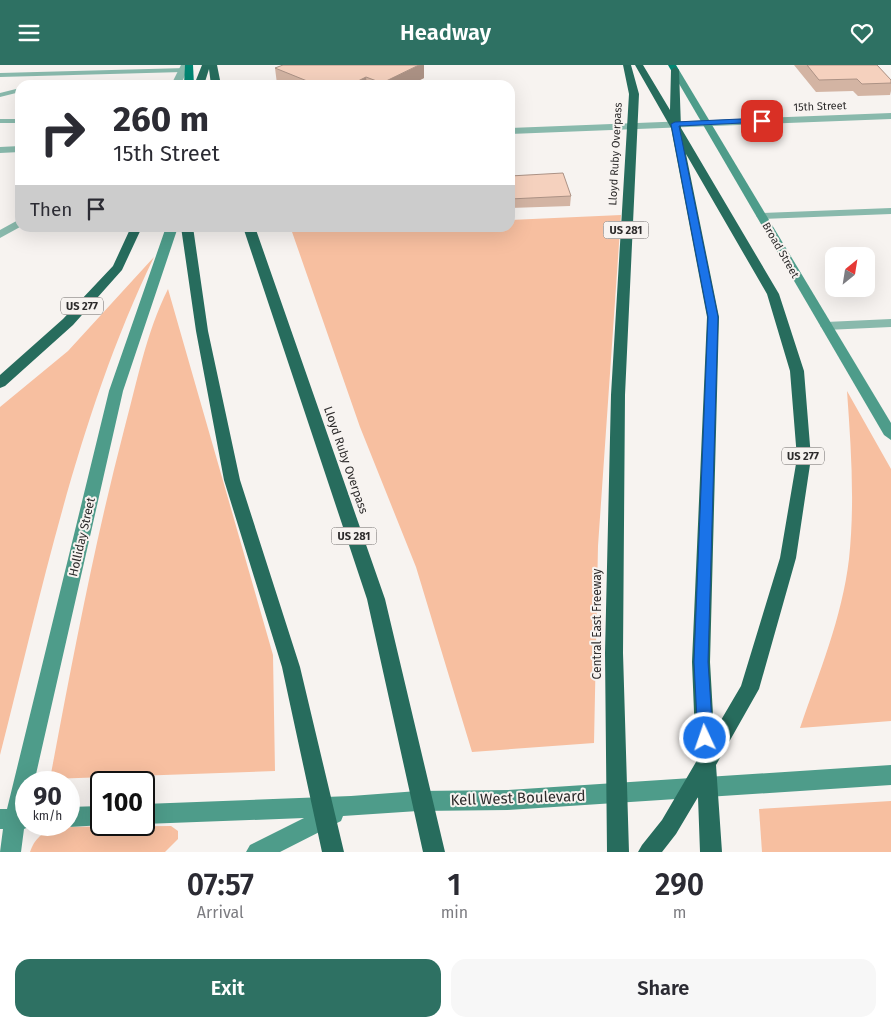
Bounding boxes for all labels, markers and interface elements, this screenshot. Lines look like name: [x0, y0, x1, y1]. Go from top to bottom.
icon: menu: [15, 19, 43, 47]
text: Headway: [400, 19, 491, 46]
icon: heart: [848, 19, 876, 47]
text: 260 m: [113, 98, 209, 140]
street label: 15th Street: [793, 99, 847, 114]
icon: right: [30, 100, 95, 165]
pin: [741, 100, 783, 142]
street label: Lloyd Ruby Overpass: [606, 102, 625, 206]
icon: arrive: [748, 107, 776, 135]
text: 15th Street: [113, 140, 220, 167]
icon: arrive: [82, 195, 110, 223]
text: Then: [30, 198, 72, 221]
street label: Broad Street: [759, 220, 802, 280]
road number: US 281: [604, 221, 648, 239]
north arrow: [825, 247, 875, 297]
map controls: [825, 247, 875, 297]
road number: US 277: [61, 297, 103, 315]
street label: Lloyd Ruby Overpass: [321, 404, 371, 516]
road number: US 277: [782, 447, 824, 465]
street label: Holliday Street: [66, 495, 98, 578]
road number: US 281: [332, 527, 376, 545]
street label: Central East Freeway: [590, 568, 604, 680]
position arrow: [678, 711, 730, 763]
speed limit sign: 100: [90, 771, 155, 836]
text: 90: [33, 782, 62, 812]
street label: Kell West Boulevard: [450, 787, 586, 809]
text: km/h: [33, 809, 62, 823]
text: 07:57: [187, 867, 254, 903]
text: 1: [448, 867, 461, 903]
text: 290: [655, 867, 704, 903]
text: Arrival: [197, 903, 244, 922]
text: min: [441, 903, 468, 922]
text: m: [673, 903, 686, 922]
button: Exit: [15, 959, 441, 1017]
button: Share: [451, 959, 876, 1017]

